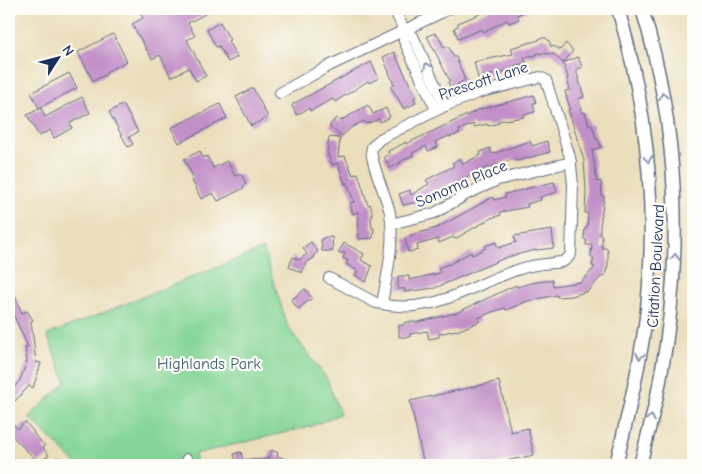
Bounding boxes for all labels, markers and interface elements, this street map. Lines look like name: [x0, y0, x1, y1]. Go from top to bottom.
north arrow: [32, 32, 82, 82]
text: N: [59, 42, 78, 59]
street label: Prescott Lane: [436, 58, 530, 104]
one-way arrow: [422, 62, 433, 71]
one-way arrow: [658, 91, 668, 100]
one-way arrow: [642, 156, 653, 164]
street label: Sonoma Place: [413, 157, 510, 211]
street label: Citation Boulevard: [644, 204, 668, 328]
one-way arrow: [669, 253, 680, 261]
one-way arrow: [635, 352, 646, 360]
park label: Highlands Park: [157, 355, 261, 373]
one-way arrow: [645, 413, 656, 422]

